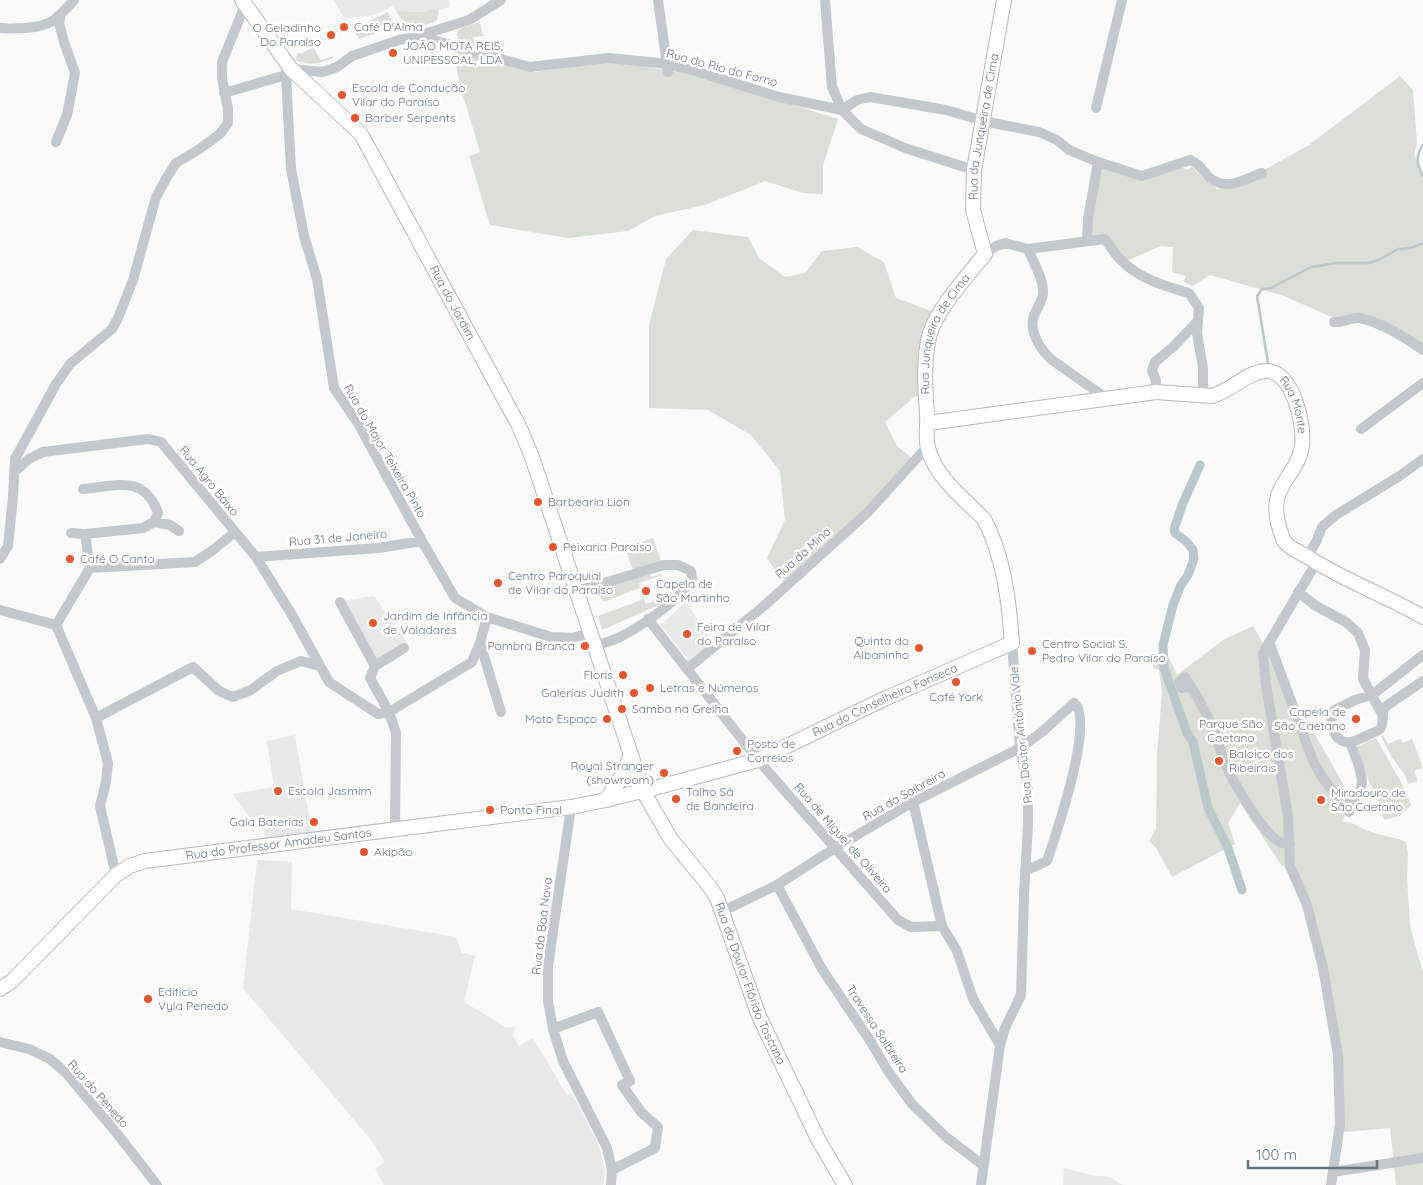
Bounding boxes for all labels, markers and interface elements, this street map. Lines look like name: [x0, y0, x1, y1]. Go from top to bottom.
place label: Café D'Alma: [354, 19, 423, 34]
place label: O Geladinho Do Paraíso: [253, 20, 321, 49]
marker: Café D'Alma: [338, 21, 350, 33]
marker: O Geladinho Do Paraíso: [325, 29, 337, 41]
place label: JOÃO MOTA REIS, UNIPESSOAL, LDA: [403, 38, 503, 67]
street label: Rua do Rio do Forno: [665, 45, 779, 90]
marker: JOÃO MOTA REIS, UNIPESSOAL, LDA: [387, 47, 399, 59]
street label: Rua da Junqueira de Cima: [965, 52, 1001, 200]
place label: Escola de Condução Vilar do Paraíso: [352, 80, 466, 109]
marker: Escola de Condução Vilar do Paraíso: [336, 89, 348, 101]
place label: Barber Serpents: [365, 110, 456, 125]
marker: Barber Serpents: [349, 112, 361, 124]
street label: Rua do Jardim: [427, 263, 479, 342]
street label: Rua Junqueira de Cima: [917, 270, 973, 395]
street label: Rua Monte: [1277, 372, 1310, 434]
street label: Rua do Major Teixeira Pinto: [341, 381, 430, 520]
street label: Rua Agro Baixo: [176, 443, 242, 519]
place label: Barbearia Lion: [548, 494, 630, 509]
marker: Barbearia Lion: [532, 496, 544, 508]
street label: Rua da Mina: [772, 524, 834, 582]
street label: Rua 31 de Janeiro: [288, 526, 388, 549]
place label: Peixaria Paraíso: [563, 539, 652, 554]
marker: Peixaria Paraíso: [547, 541, 559, 553]
place label: Café O Canto: [80, 551, 155, 566]
marker: Café O Canto: [64, 553, 76, 565]
place label: Centro Paroquial de Vilar do Paraíso: [508, 568, 613, 597]
place label: Capela de São Martinho: [656, 576, 730, 605]
marker: Centro Paroquial de Vilar do Paraíso: [492, 577, 504, 589]
marker: Capela de São Martinho: [640, 585, 652, 597]
place label: Jardim de Infância de Valadares: [383, 608, 487, 637]
marker: Jardim de Infância de Valadares: [367, 617, 379, 629]
place label: Feira de Vilar do Paraíso: [697, 619, 771, 648]
marker: Feira de Vilar do Paraíso: [681, 628, 693, 640]
place label: Quinta do Albaninho: [853, 633, 909, 662]
place label: Centro Social S. Pedro Vilar do Paraíso: [1042, 636, 1166, 665]
place label: Pombra Branca: [487, 638, 575, 653]
marker: Pombra Branca: [579, 640, 591, 652]
marker: Quinta do Albaninho: [913, 642, 925, 654]
marker: Centro Social S. Pedro Vilar do Paraíso: [1026, 645, 1038, 657]
street label: Rua do Conselheiro Fonseca: [810, 660, 960, 740]
street label: Rua Doutor António Vale: [1006, 666, 1035, 804]
place label: Floris: [584, 667, 613, 682]
marker: Floris: [617, 669, 629, 681]
marker: Café York: [950, 676, 962, 688]
place label: Letras e Números: [660, 680, 759, 695]
marker: Letras e Números: [644, 682, 656, 694]
place label: Galerias Judith: [541, 685, 624, 700]
marker: Galerias Judith: [628, 687, 640, 699]
place label: Café York: [929, 689, 983, 704]
place label: Samba na Grelha: [632, 701, 729, 716]
marker: Samba na Grelha: [616, 703, 628, 715]
place label: Capela de São Caetano: [1274, 704, 1346, 733]
place label: Moto Espaço: [525, 711, 597, 726]
marker: Moto Espaço: [601, 713, 613, 725]
marker: Capela de São Caetano: [1350, 713, 1362, 725]
park label: Parque São Caetano: [1199, 716, 1263, 745]
place label: Posto de Correios: [747, 736, 796, 765]
marker: Posto de Correios: [731, 745, 743, 757]
place label: Baloiço dos Ribeirais: [1229, 746, 1294, 775]
marker: Baloiço dos Ribeirais: [1213, 755, 1225, 767]
place label: Royal Stranger (showroom): [571, 758, 654, 787]
street label: Rua da Saibreira: [860, 766, 948, 824]
marker: Royal Stranger (showroom): [658, 767, 670, 779]
street label: Rua de Miguel de Oliveira: [791, 779, 895, 896]
place label: Escola Jasmim: [288, 783, 371, 798]
place label: Talho Sá de Bandeira: [686, 784, 754, 813]
marker: Escola Jasmim: [272, 785, 284, 797]
place label: Miradouro de São Caetano: [1331, 785, 1406, 814]
marker: Talho Sá de Bandeira: [670, 793, 682, 805]
marker: Miradouro de São Caetano: [1315, 794, 1327, 806]
place label: Ponto Final: [500, 802, 562, 817]
marker: Ponto Final: [484, 804, 496, 816]
place label: Gaia Baterias: [229, 814, 304, 829]
marker: Gaia Baterias: [308, 816, 320, 828]
street label: Rua do Professor Amadeu Santos: [185, 824, 373, 863]
place label: Akipão: [374, 844, 413, 859]
marker: Akipão: [358, 846, 370, 858]
street label: Rua da Boa Nova: [528, 876, 555, 976]
street label: Rua do Doutor Flórido Toscano: [712, 900, 789, 1067]
street label: Travessa Saibreira: [843, 982, 912, 1076]
place label: Edificio Vyla Penedo: [158, 984, 228, 1013]
marker: Edificio Vyla Penedo: [142, 993, 154, 1005]
street label: Rua do Penedo: [65, 1057, 132, 1131]
scale bar: [1248, 1138, 1377, 1170]
text: 100 m: [1256, 1145, 1297, 1164]

